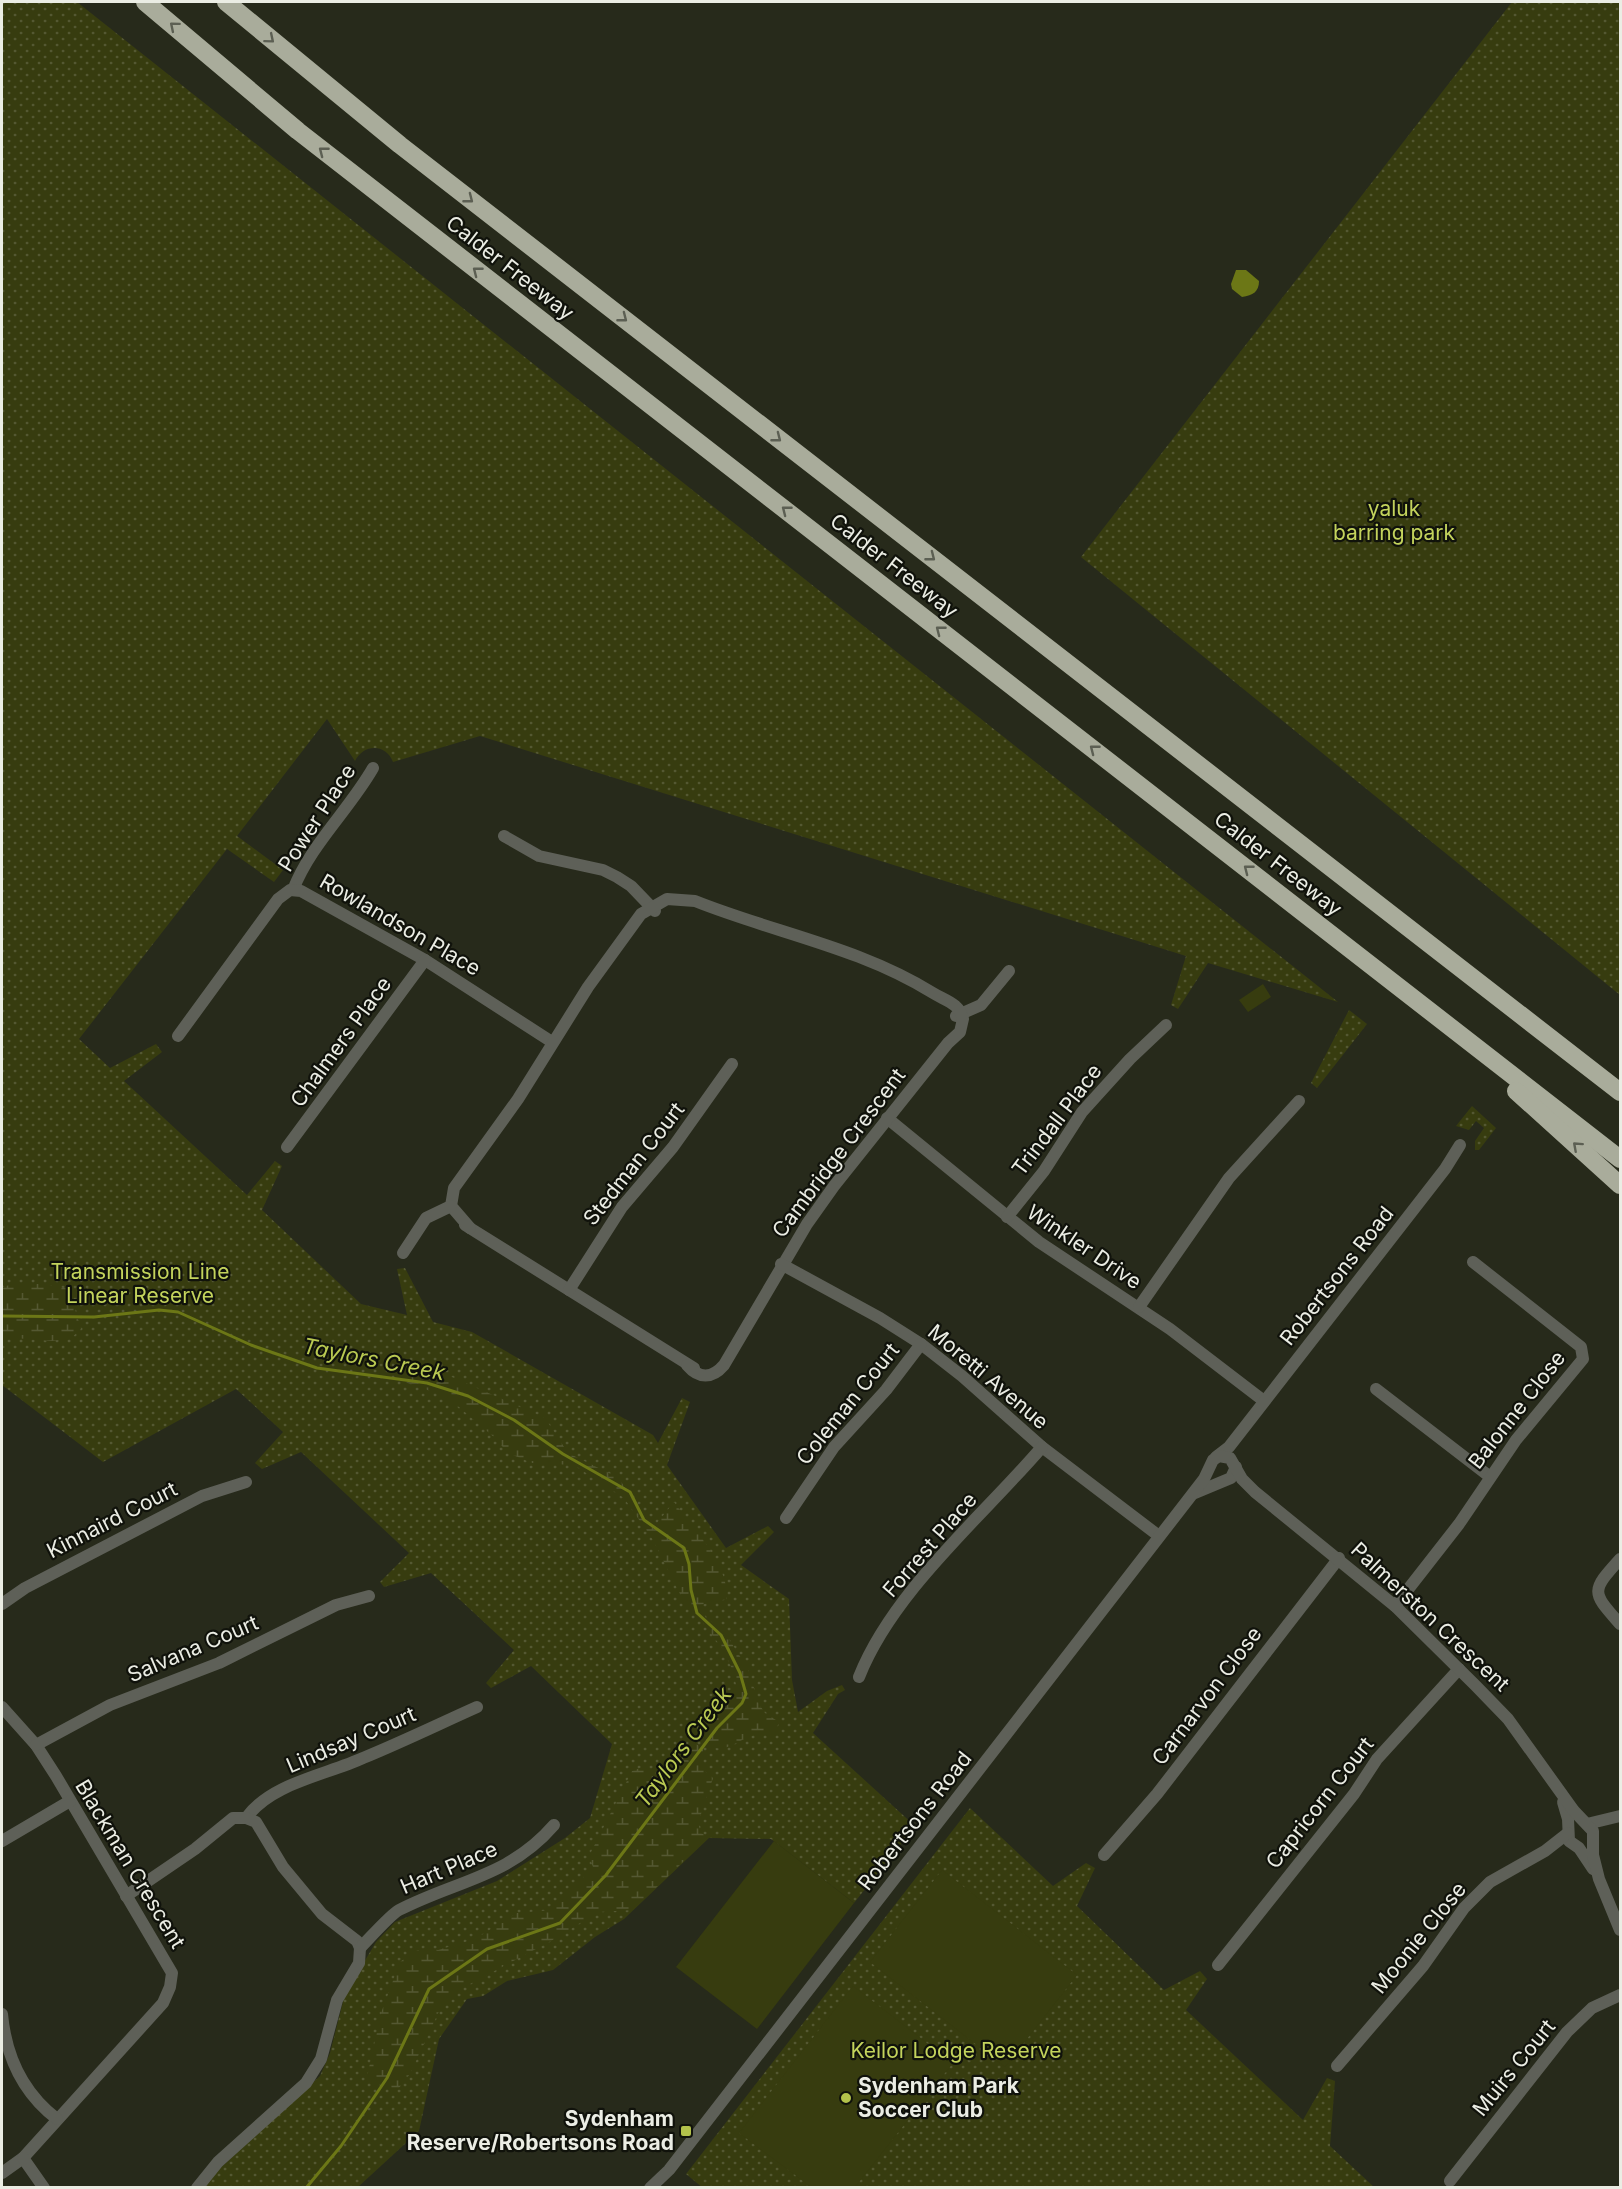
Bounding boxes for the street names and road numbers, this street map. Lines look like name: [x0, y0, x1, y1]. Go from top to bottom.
street label: Calder Freeway: [442, 210, 579, 325]
street label: Calder Freeway: [826, 508, 963, 623]
street label: Power Place: [273, 759, 361, 876]
street label: Calder Freeway: [1210, 806, 1347, 921]
street label: Rowlandson Place: [316, 868, 485, 981]
street label: Chalmers Place: [285, 972, 396, 1112]
street label: Trindall Place: [1006, 1059, 1107, 1180]
street label: Cambridge Crescent: [767, 1063, 910, 1242]
street label: Stedman Court: [578, 1097, 689, 1230]
street label: Winkler Drive: [1022, 1199, 1146, 1294]
street label: Robertsons Road: [1275, 1201, 1399, 1350]
street label: Moretti Avenue: [923, 1319, 1054, 1434]
street label: Coleman Court: [791, 1338, 904, 1470]
street label: Balonne Close: [1463, 1346, 1570, 1474]
street label: Kinnaird Court: [42, 1476, 181, 1563]
street label: Forrest Place: [877, 1487, 982, 1602]
street label: Palmerston Crescent: [1346, 1537, 1515, 1697]
street label: Salvana Court: [124, 1610, 262, 1687]
street label: Carnarvon Close: [1147, 1622, 1267, 1770]
street label: Lindsay Court: [282, 1701, 419, 1778]
street label: Capricorn Court: [1261, 1732, 1379, 1873]
street label: Robertsons Road: [853, 1746, 977, 1895]
street label: Blackman Crescent: [70, 1775, 191, 1953]
street label: Hart Place: [397, 1836, 501, 1899]
street label: Moonie Close: [1366, 1877, 1471, 1998]
street label: Muirs Court: [1467, 2014, 1560, 2121]

